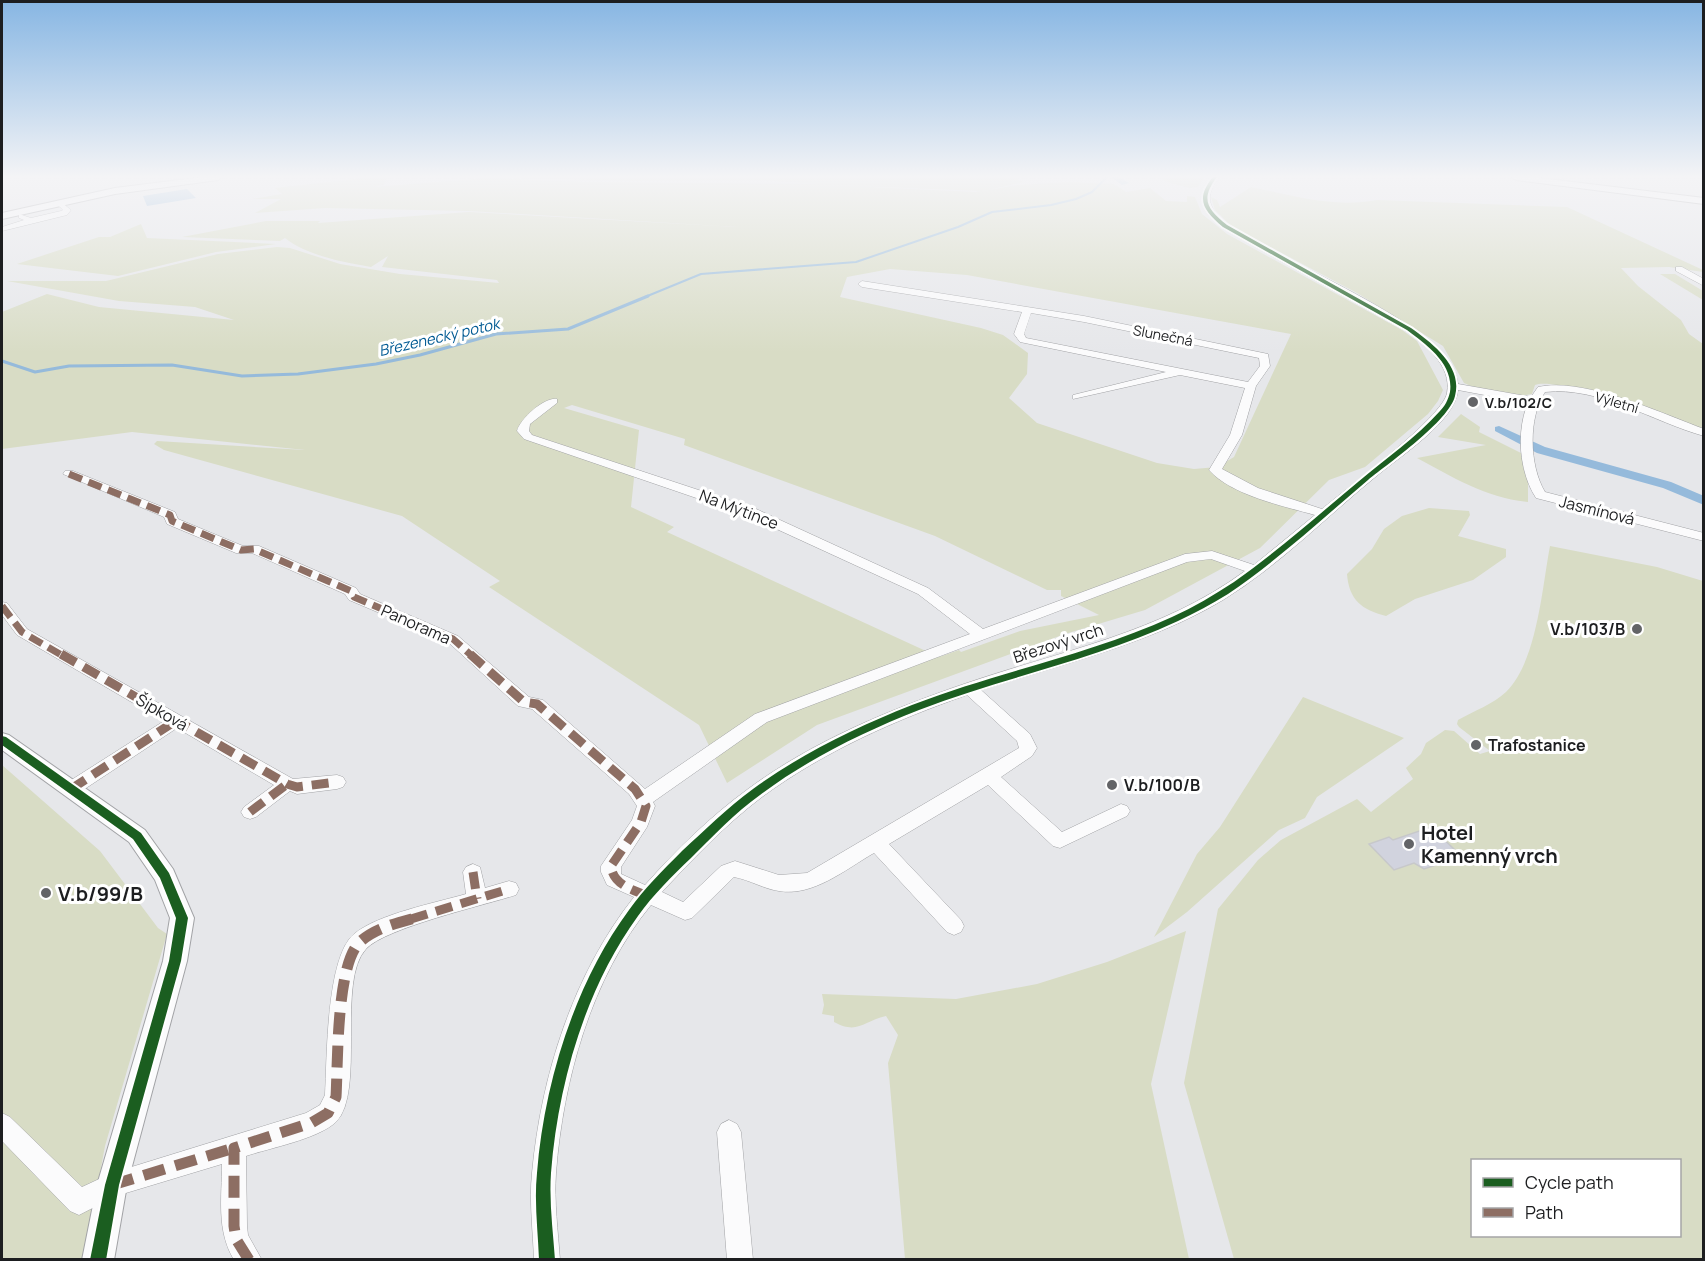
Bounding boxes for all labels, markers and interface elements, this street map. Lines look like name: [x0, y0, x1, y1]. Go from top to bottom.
water label: Březenecký potok: [377, 312, 504, 361]
street label: Slunečná: [1131, 320, 1195, 350]
street label: Výletní: [1593, 387, 1641, 417]
place label: V.b/102/C: [1485, 393, 1552, 412]
marker: V.b/102/C: [1466, 395, 1480, 409]
street label: Na Mýtince: [696, 484, 782, 534]
street label: Jasmínová: [1557, 490, 1637, 530]
street label: Panorama: [378, 599, 454, 649]
street label: Březový vrch: [1010, 618, 1106, 668]
place label: V.b/103/B: [1550, 618, 1625, 640]
marker: V.b/103/B: [1630, 622, 1644, 636]
street label: Šípková: [132, 688, 192, 736]
place label: Trafostanice: [1488, 734, 1586, 756]
marker: Trafostanice: [1469, 738, 1483, 752]
place label: V.b/100/B: [1124, 774, 1200, 796]
marker: V.b/100/B: [1105, 778, 1119, 792]
place label: Hotel Kamenný vrch: [1421, 819, 1558, 869]
marker: Hotel Kamenný vrch: [1402, 837, 1416, 851]
place label: V.b/99/B: [58, 880, 143, 907]
marker: V.b/99/B: [39, 886, 53, 900]
legend: [1471, 1159, 1681, 1237]
text: Cycle path: [1525, 1170, 1614, 1194]
text: Path: [1525, 1200, 1563, 1224]

